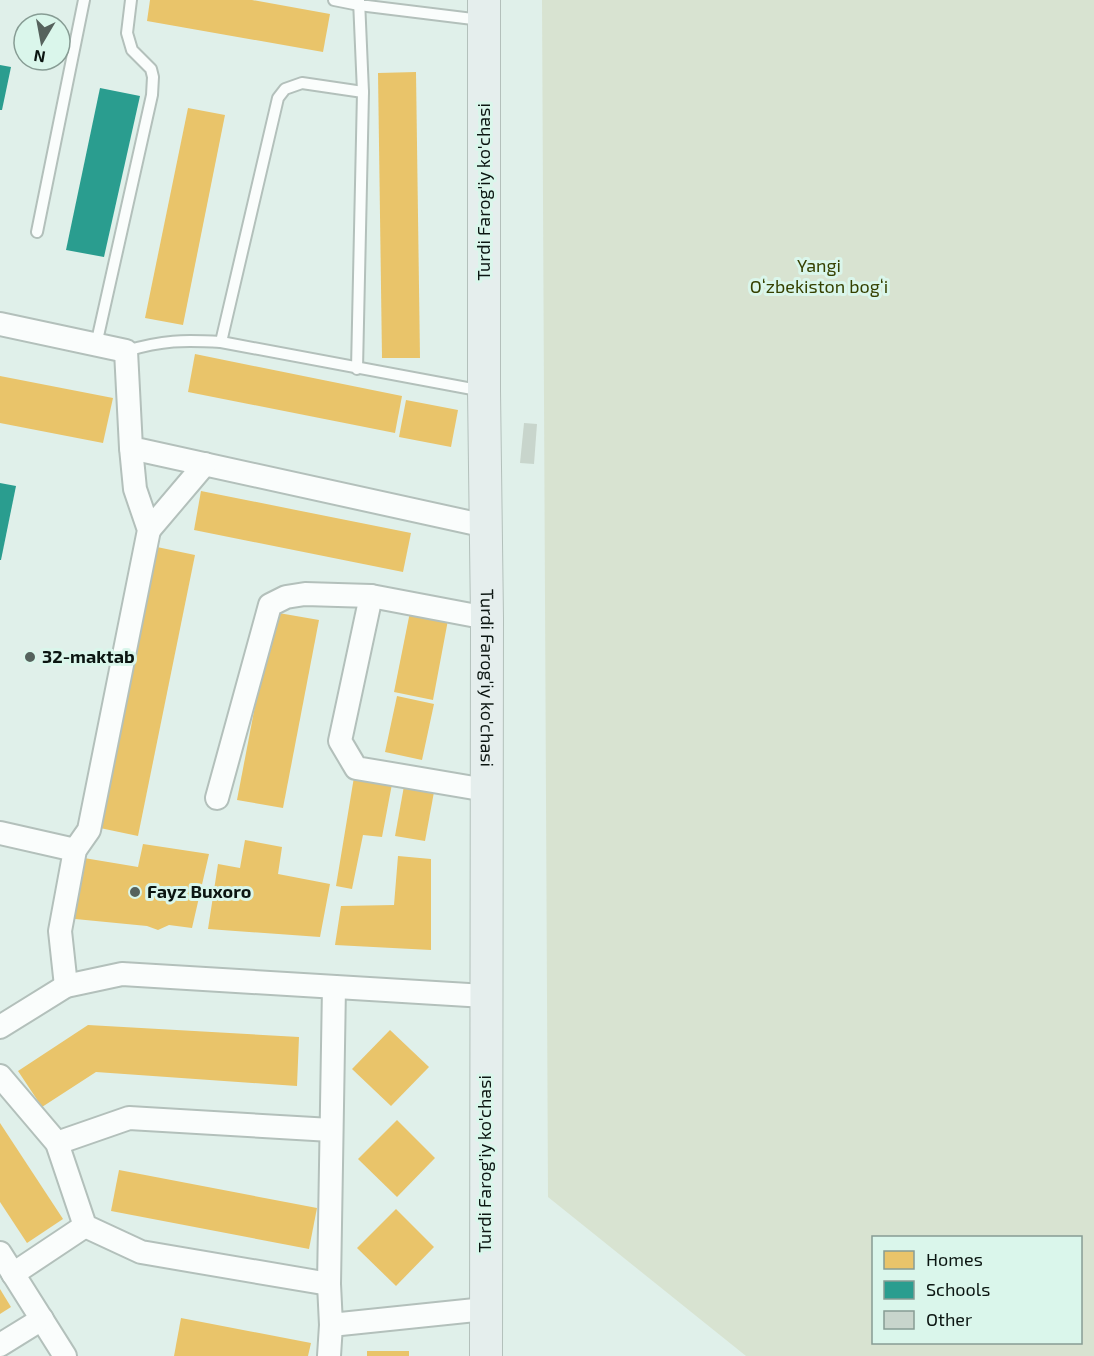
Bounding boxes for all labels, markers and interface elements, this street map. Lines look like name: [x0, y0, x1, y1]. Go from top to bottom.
north arrow: [12, 12, 72, 72]
text: N: [32, 47, 47, 68]
street label: Turdi Farog'iy ko'chasi: [472, 103, 494, 281]
park label: Yangi Oʻzbekiston bogʻi: [750, 254, 888, 297]
street label: Turdi Farog'iy ko'chasi: [477, 589, 499, 767]
place label: 32-maktab: [42, 645, 135, 667]
marker: 32-maktab: [23, 650, 37, 664]
place label: Fayz Buxoro: [147, 880, 251, 902]
marker: Fayz Buxoro: [128, 885, 142, 899]
street label: Turdi Farog'iy ko'chasi: [473, 1075, 495, 1253]
legend: [872, 1236, 1082, 1344]
text: Homes: [926, 1248, 983, 1270]
text: Schools: [926, 1278, 990, 1300]
text: Other: [926, 1308, 972, 1330]

